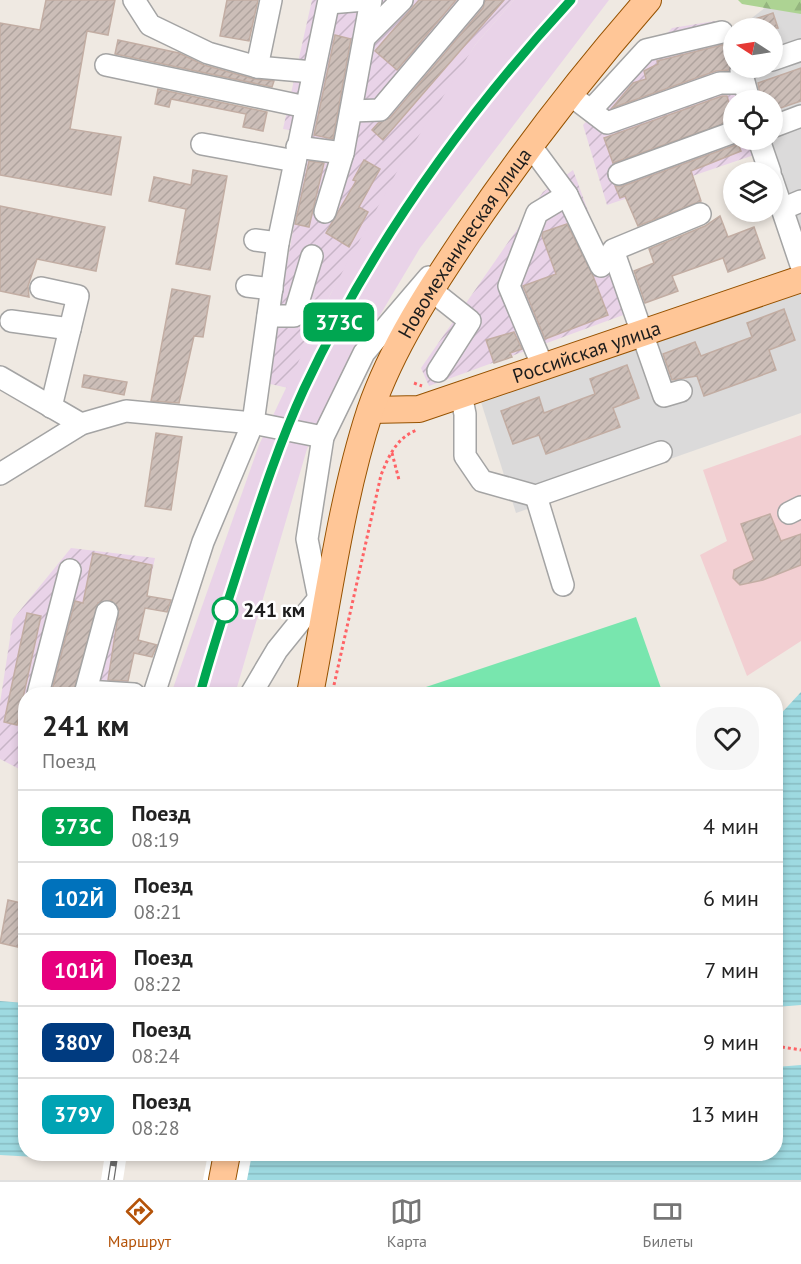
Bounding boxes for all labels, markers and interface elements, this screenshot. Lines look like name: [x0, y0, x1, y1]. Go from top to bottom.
north arrow: [723, 18, 783, 78]
map controls: [723, 18, 783, 222]
button: locate: [723, 90, 783, 150]
street label: Новомеханическая улица: [392, 143, 537, 343]
button: layers: [723, 162, 783, 222]
line badge: 373C: [297, 302, 381, 342]
text: 373C: [315, 309, 363, 336]
street label: Российская улица: [509, 315, 664, 389]
marker: 241 км: [212, 597, 238, 623]
place label: 241 км: [243, 597, 305, 623]
text: 241 км: [42, 707, 129, 744]
button: heart: [696, 707, 759, 770]
text: Поезд: [42, 748, 96, 774]
text: Поезд: [131, 799, 191, 827]
text: 4 мин: [703, 812, 759, 840]
text: 373C: [54, 813, 101, 840]
text: 08:19: [131, 827, 179, 853]
text: Поезд: [134, 871, 193, 899]
text: 6 мин: [703, 884, 759, 912]
text: 102Й: [54, 885, 104, 912]
text: 08:21: [134, 899, 182, 925]
text: Поезд: [134, 943, 193, 971]
text: 7 мин: [704, 956, 759, 984]
text: 101Й: [54, 957, 104, 984]
text: 08:22: [134, 971, 182, 997]
text: Поезд: [132, 1015, 191, 1043]
text: 9 мин: [703, 1028, 759, 1056]
text: 380У: [54, 1029, 102, 1056]
text: 08:24: [132, 1043, 180, 1069]
text: Поезд: [132, 1087, 191, 1115]
text: 13 мин: [691, 1100, 759, 1128]
text: 379У: [54, 1101, 102, 1128]
text: 08:28: [132, 1115, 180, 1141]
tab: Маршрут: [108, 1195, 171, 1251]
tab: Карта: [387, 1195, 427, 1251]
tab: Билеты: [643, 1195, 693, 1251]

